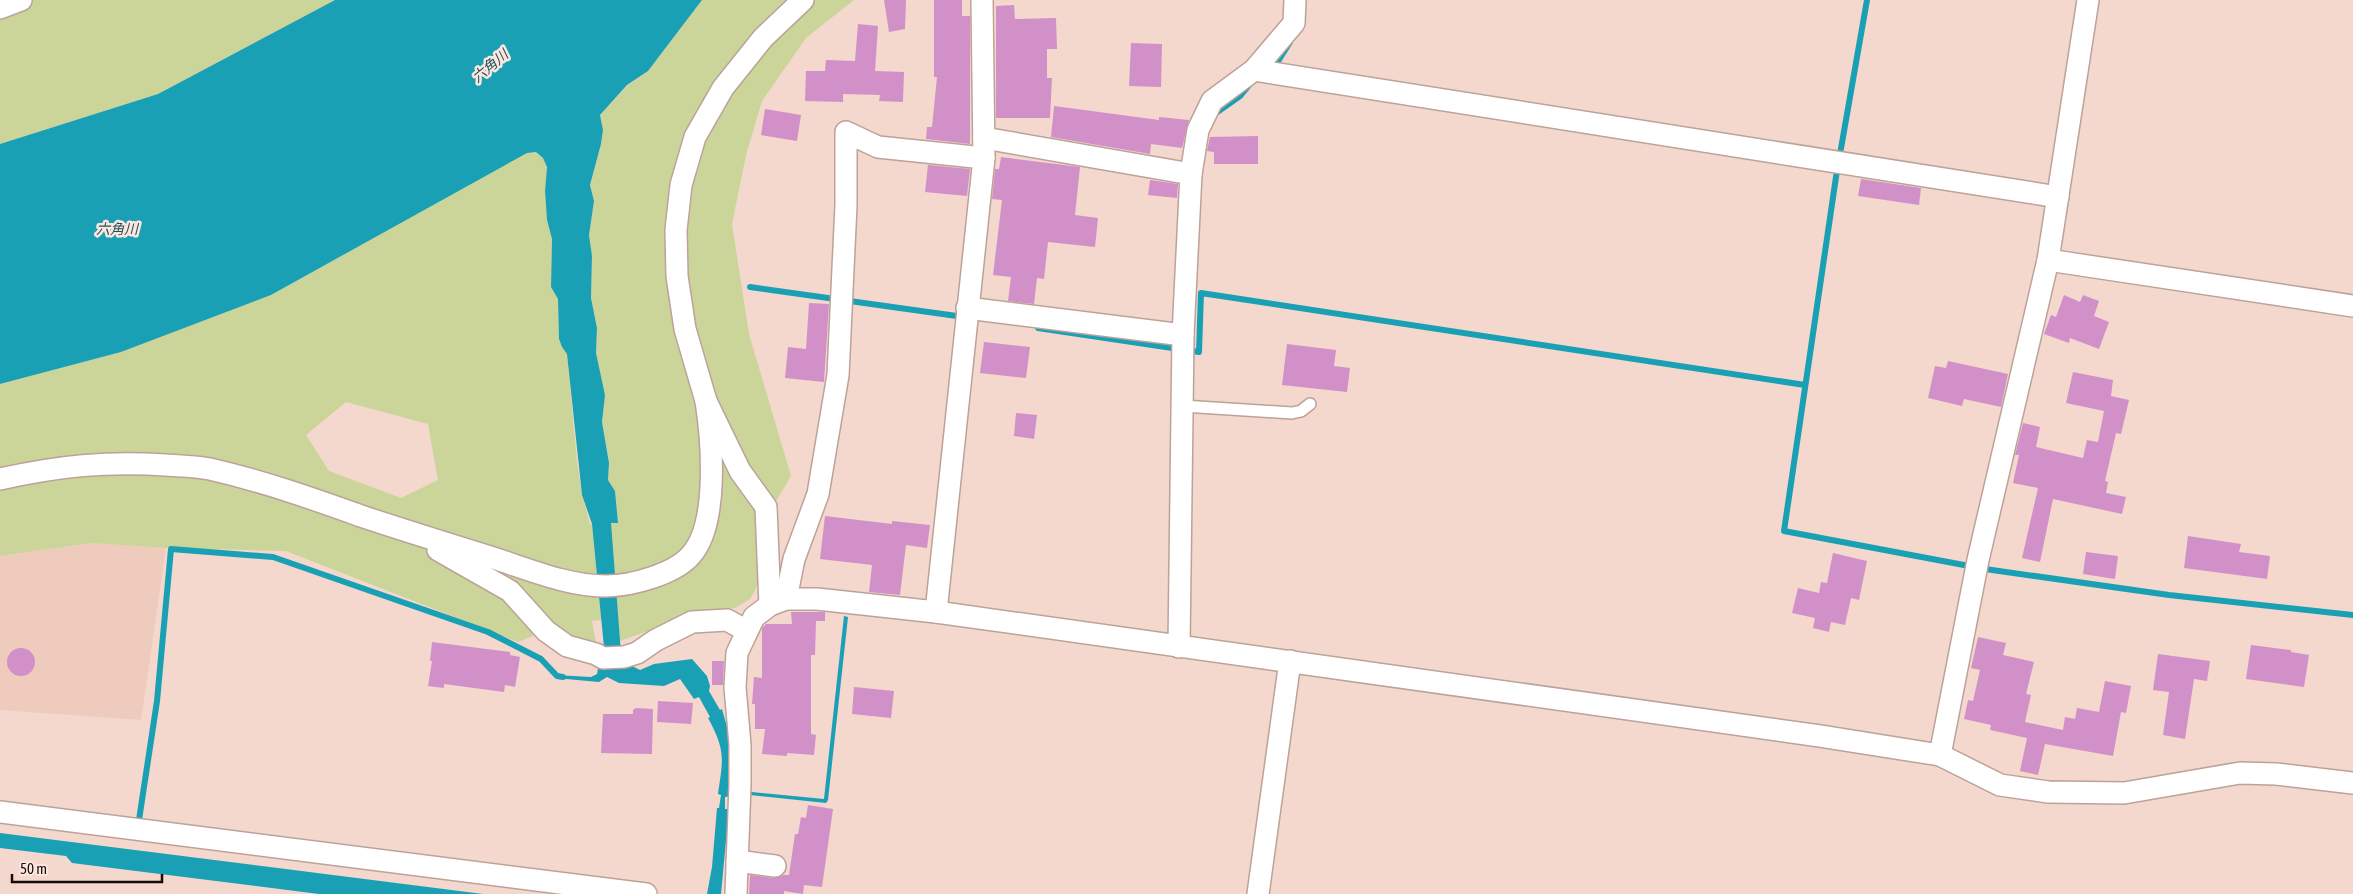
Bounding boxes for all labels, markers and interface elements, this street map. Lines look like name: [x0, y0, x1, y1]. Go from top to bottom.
water label: 六角川: [469, 45, 513, 86]
water label: 六角川: [96, 221, 140, 237]
scale bar: [12, 852, 162, 884]
text: 50 m: [20, 860, 47, 877]

